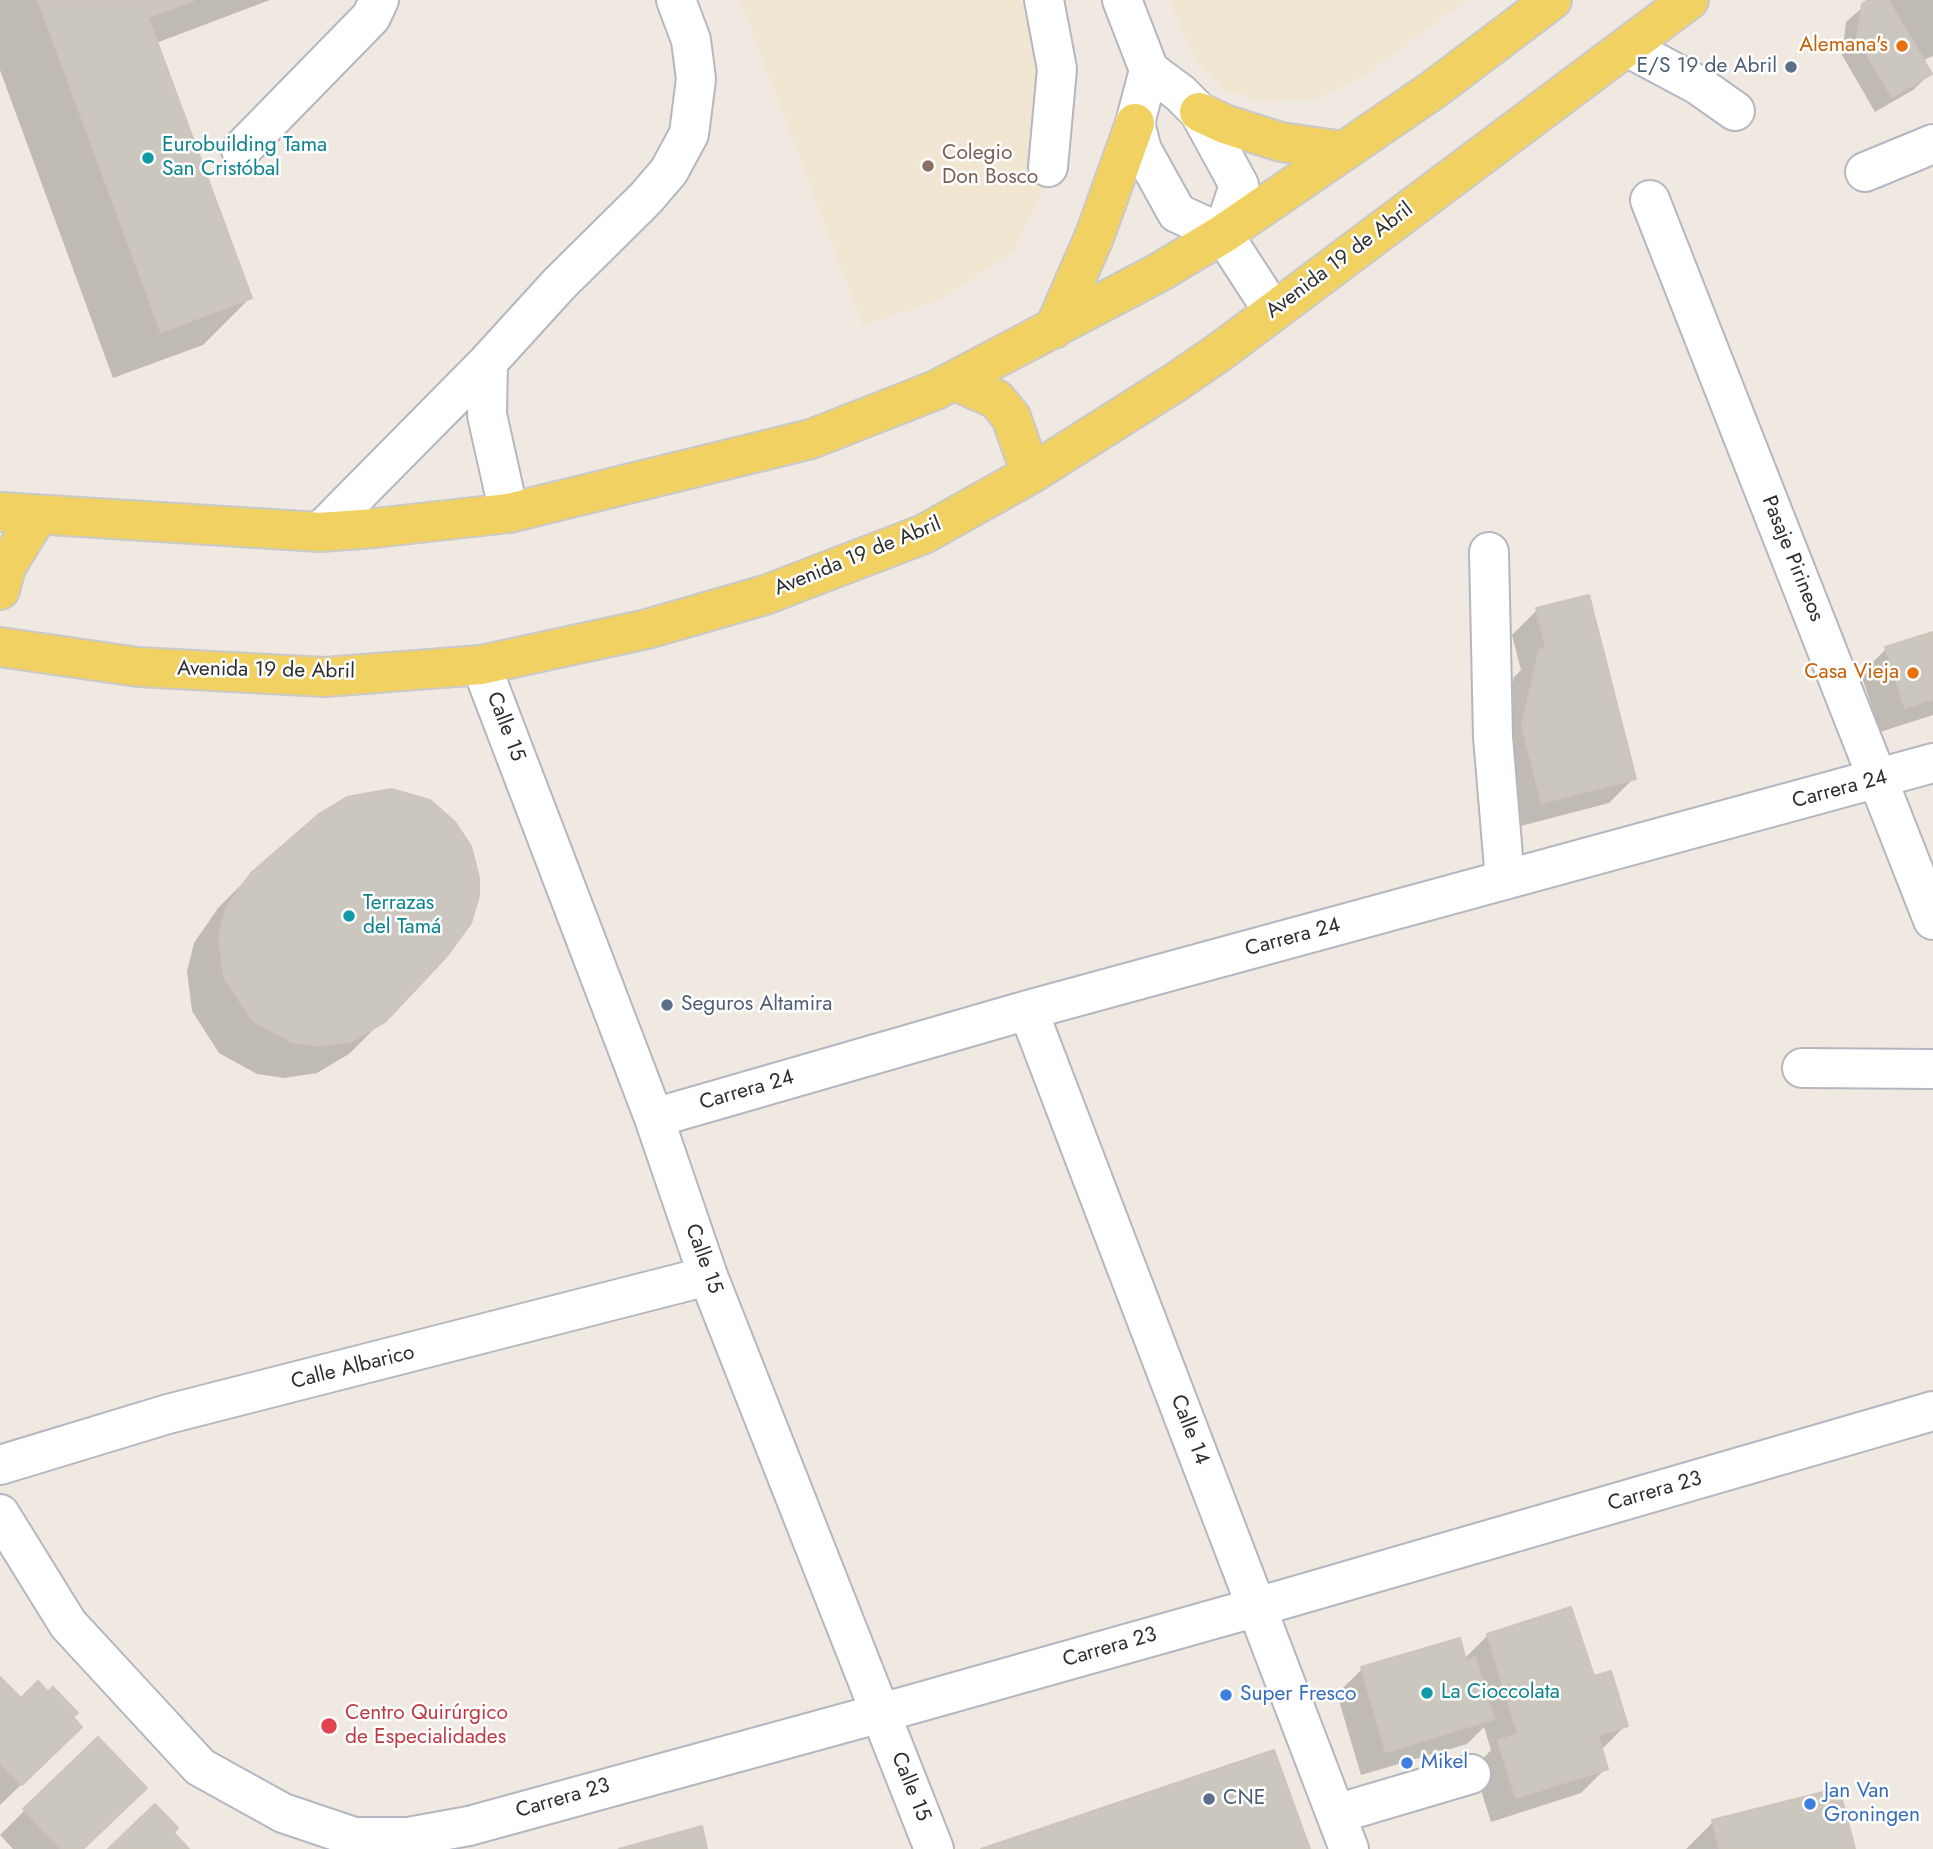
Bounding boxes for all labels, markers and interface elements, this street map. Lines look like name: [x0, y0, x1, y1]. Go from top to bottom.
place label: Alemana's: [1799, 33, 1888, 59]
marker: Alemana's: [1894, 38, 1910, 54]
place label: E/S 19 de Abril: [1637, 54, 1777, 80]
marker: E/S 19 de Abril: [1783, 59, 1799, 75]
place label: Eurobuilding Tama San Cristóbal: [162, 133, 327, 183]
place label: Colegio Don Bosco: [942, 141, 1038, 191]
marker: Eurobuilding Tama San Cristóbal: [140, 150, 156, 166]
marker: Colegio Don Bosco: [920, 158, 936, 174]
street label: Avenida 19 de Abril: [1261, 197, 1419, 325]
street label: Pasaje Pirineos: [1755, 492, 1829, 626]
street label: Avenida 19 de Abril: [771, 512, 945, 602]
street label: Avenida 19 de Abril: [177, 657, 355, 685]
place label: Casa Vieja: [1804, 660, 1899, 686]
marker: Casa Vieja: [1905, 665, 1921, 681]
street label: Calle 15: [480, 689, 530, 765]
street label: Carrera 24: [1790, 765, 1890, 815]
place label: Terrazas del Tamá: [363, 891, 441, 941]
marker: Terrazas del Tamá: [341, 908, 357, 924]
street label: Carrera 24: [1243, 913, 1343, 963]
place label: Seguros Altamira: [681, 992, 832, 1018]
marker: Seguros Altamira: [659, 997, 675, 1013]
street label: Carrera 24: [697, 1065, 797, 1117]
street label: Calle 15: [679, 1221, 727, 1297]
street label: Calle Albarico: [289, 1341, 417, 1395]
street label: Calle 14: [1164, 1391, 1214, 1469]
street label: Carrera 23: [1605, 1467, 1705, 1517]
street label: Carrera 23: [1060, 1623, 1160, 1673]
place label: La Cioccolata: [1441, 1680, 1560, 1706]
place label: Super Fresco: [1240, 1682, 1357, 1708]
marker: La Cioccolata: [1419, 1685, 1435, 1701]
marker: Super Fresco: [1218, 1687, 1234, 1703]
place label: Centro Quirúrgico de Especialidades: [345, 1701, 508, 1751]
marker: Centro Quirúrgico de Especialidades: [319, 1716, 339, 1736]
street label: Calle 15: [885, 1749, 935, 1825]
place label: Mikel: [1421, 1750, 1468, 1776]
marker: Mikel: [1399, 1755, 1415, 1771]
street label: Carrera 23: [513, 1774, 613, 1824]
place label: Jan Van Groningen: [1824, 1779, 1920, 1829]
place label: CNE: [1223, 1786, 1265, 1812]
marker: CNE: [1201, 1791, 1217, 1807]
marker: Jan Van Groningen: [1802, 1796, 1818, 1812]

